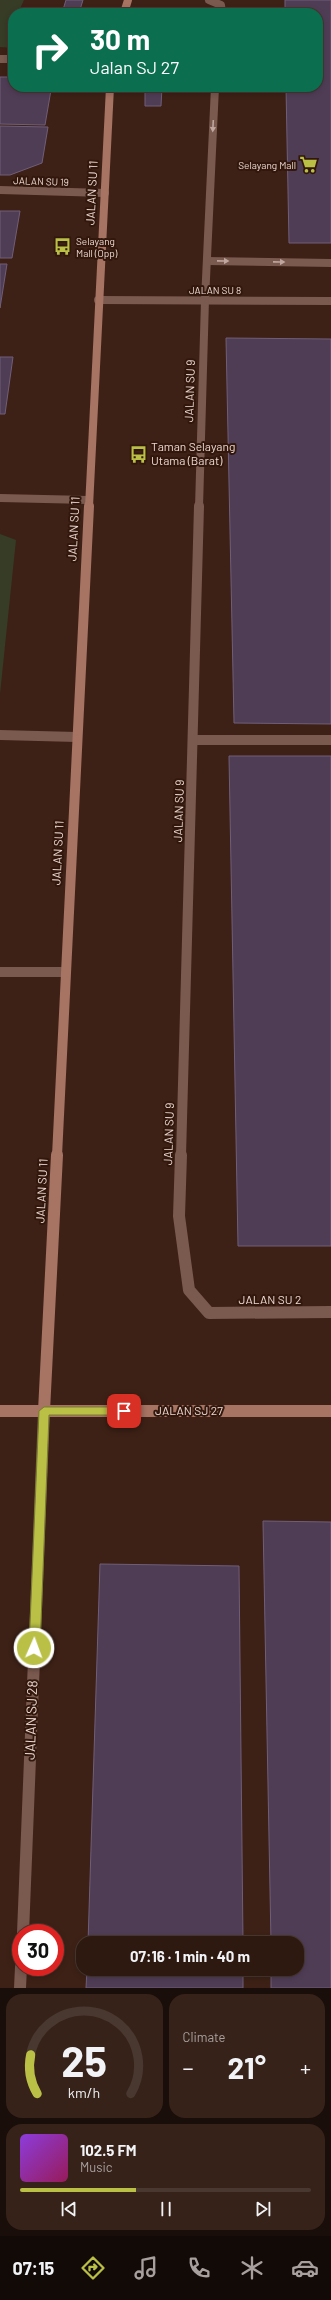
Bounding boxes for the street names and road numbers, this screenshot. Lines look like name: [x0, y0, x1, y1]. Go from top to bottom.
street label: JALAN SU 11: [82, 160, 100, 226]
street label: JALAN SU 19: [13, 174, 69, 188]
street label: JALAN SU 8: [189, 284, 241, 296]
street label: JALAN SU 9: [181, 359, 197, 423]
street label: JALAN SU 11: [64, 496, 82, 562]
street label: JALAN SU 9: [170, 779, 186, 843]
street label: JALAN SU 11: [48, 820, 66, 886]
street label: JALAN SU 9: [160, 1102, 176, 1166]
street label: JALAN SU 11: [32, 1158, 50, 1224]
street label: JALAN SU 2: [239, 1292, 301, 1306]
street label: JALAN SJ 27: [155, 1403, 223, 1417]
street label: JALAN SJ 28: [21, 1680, 40, 1760]

